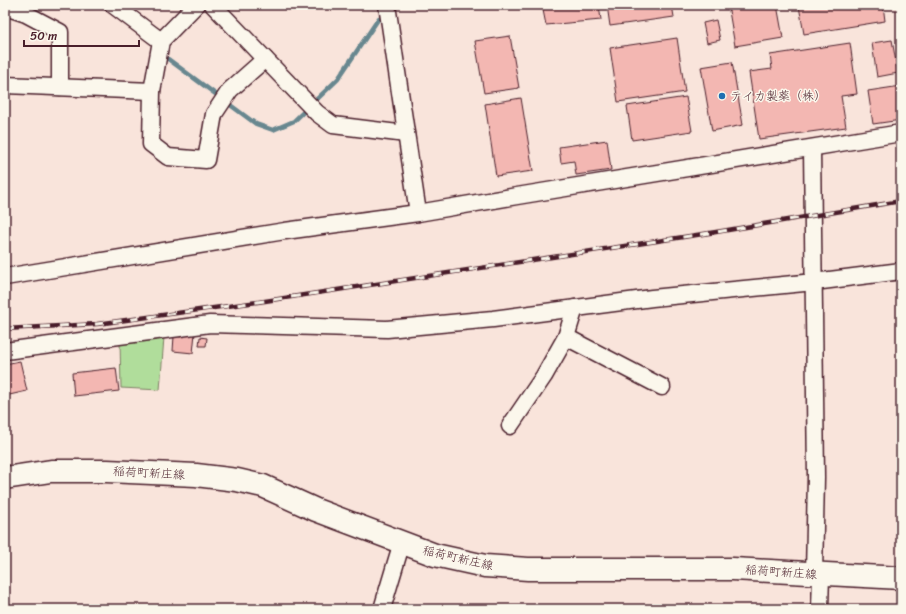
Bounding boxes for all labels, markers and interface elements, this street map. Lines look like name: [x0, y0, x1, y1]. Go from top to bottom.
scale bar: [24, 22, 139, 48]
text: 50 m: [30, 25, 57, 47]
place label: テイカ製薬（株）: [730, 85, 826, 107]
marker: テイカ製薬（株）: [717, 91, 727, 101]
street label: 稲荷町新庄線: [112, 460, 186, 486]
street label: 稲荷町新庄線: [420, 539, 496, 577]
street label: 稲荷町新庄線: [744, 559, 818, 585]

